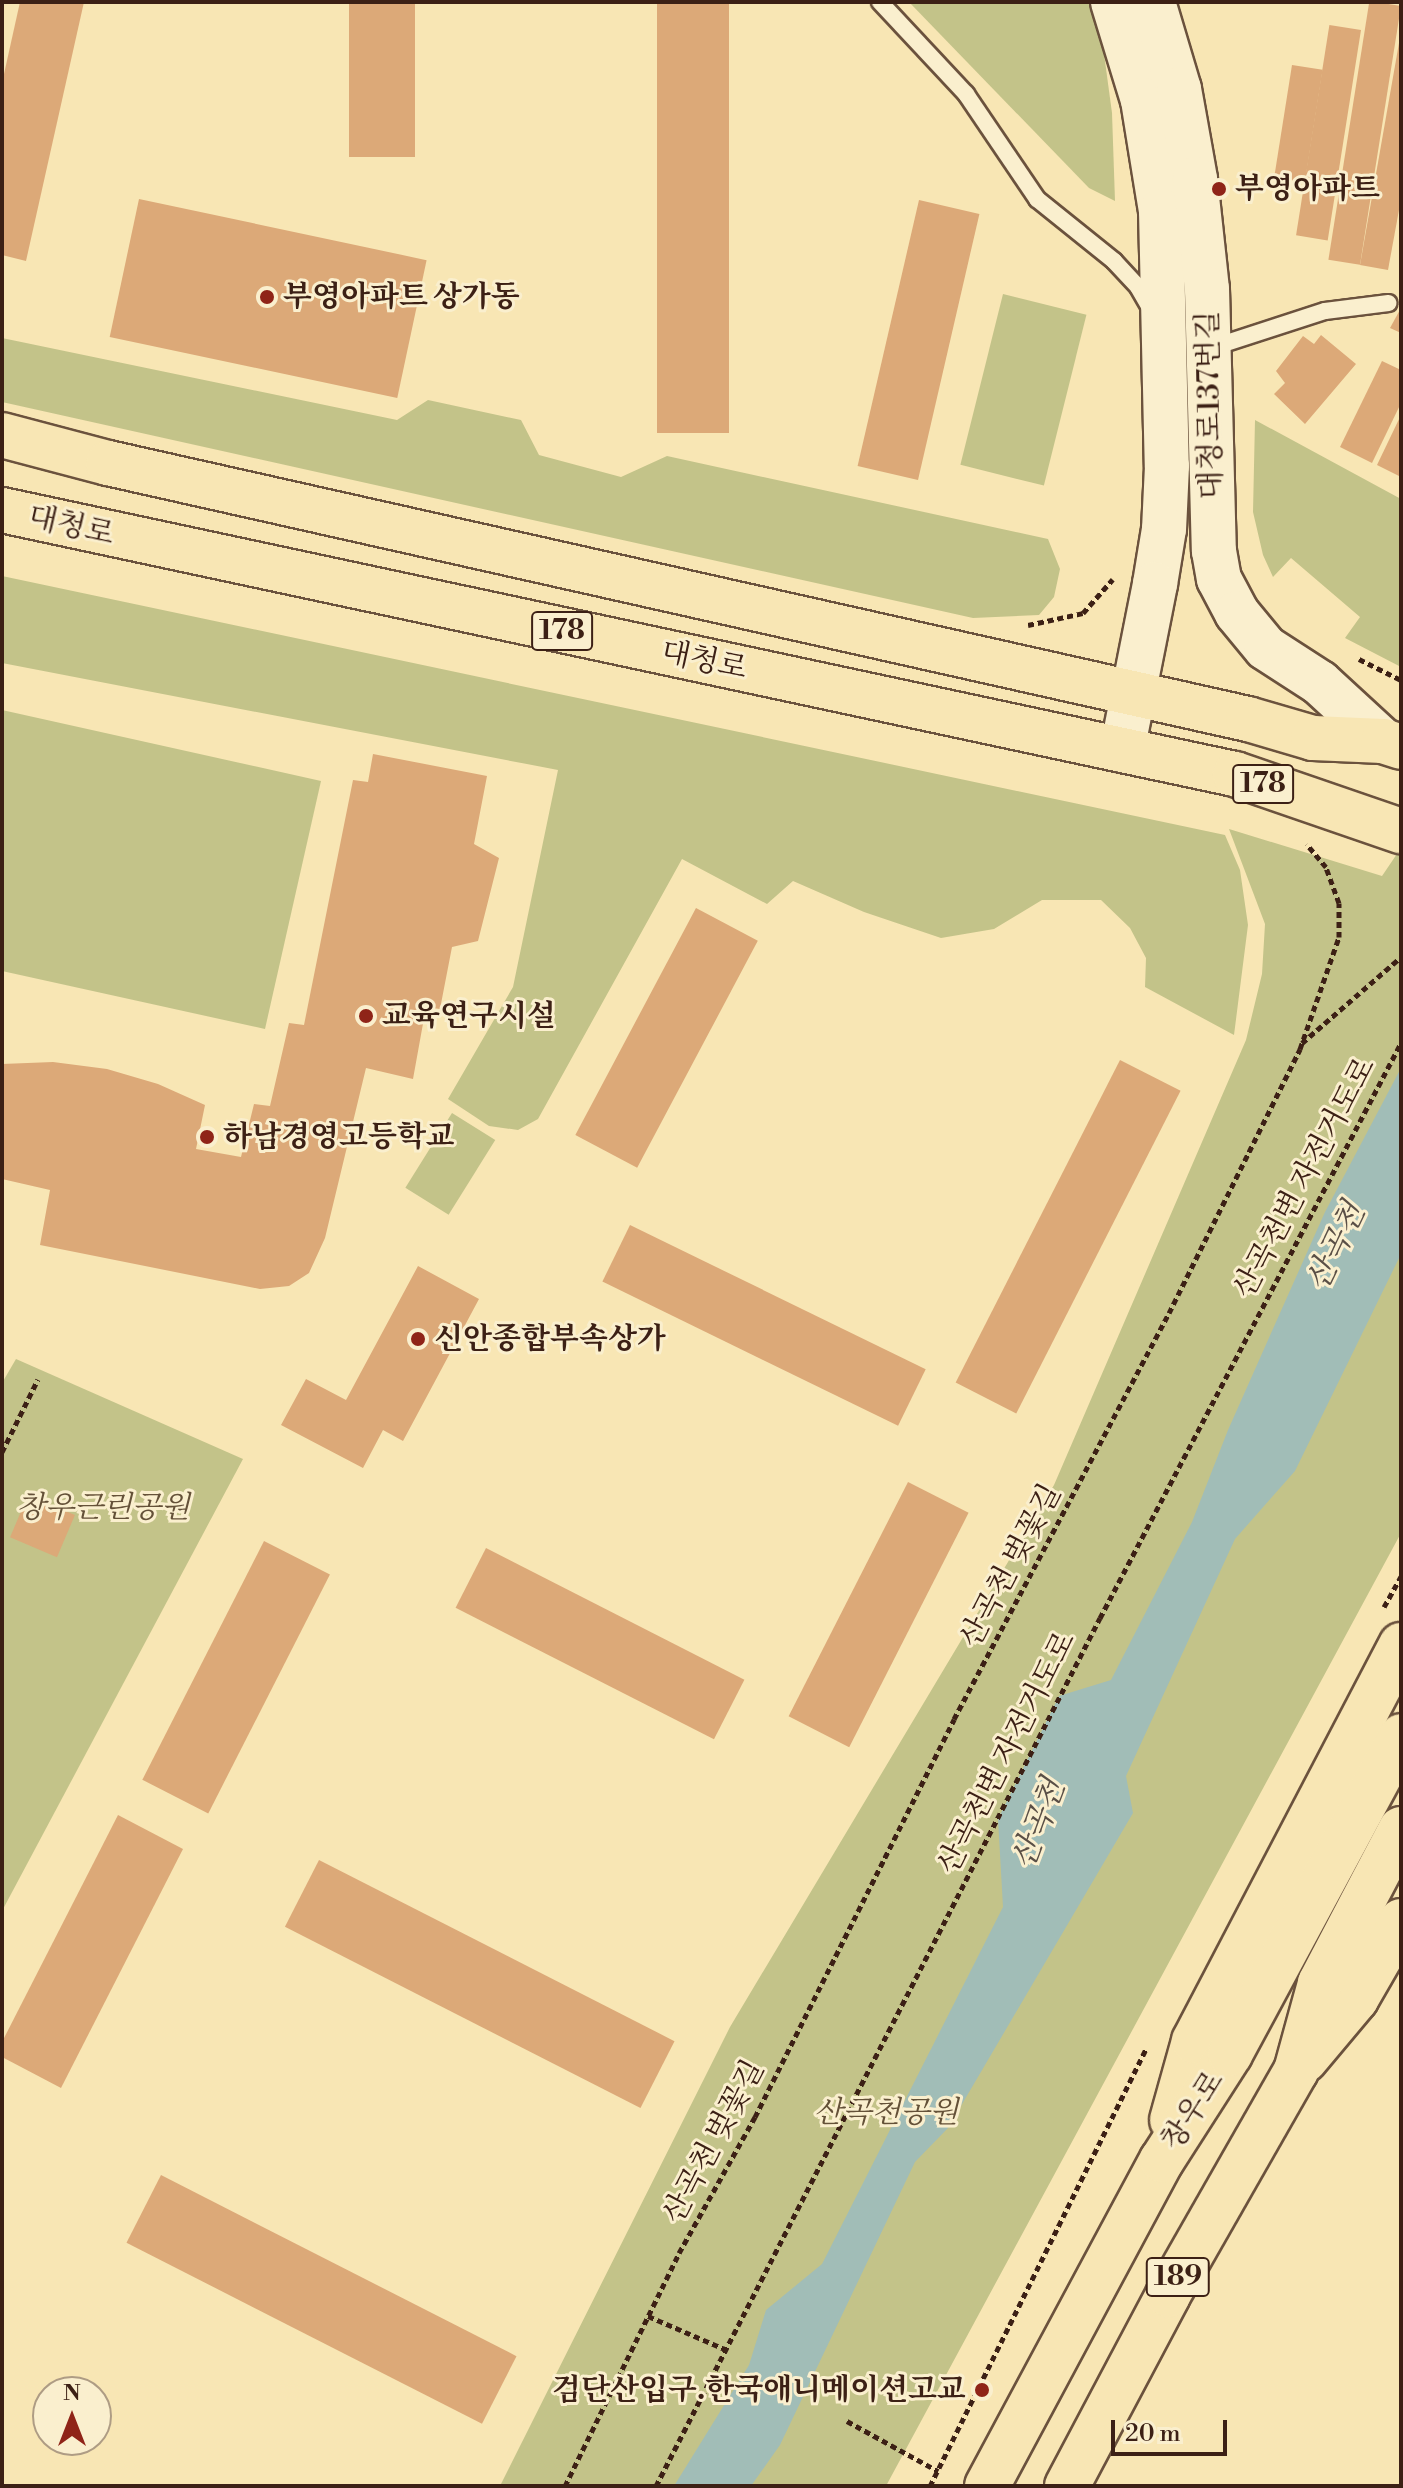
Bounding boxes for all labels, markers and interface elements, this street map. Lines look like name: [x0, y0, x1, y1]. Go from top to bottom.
place label: 부영아파트: [1235, 171, 1380, 207]
marker: 부영아파트: [1210, 180, 1228, 198]
place label: 부영아파트 상가동: [283, 279, 520, 315]
marker: 부영아파트 상가동: [258, 288, 276, 306]
street label: 대청로137번길: [1190, 310, 1230, 500]
street label: 대청로: [25, 499, 117, 553]
road number: 178: [530, 607, 594, 655]
street label: 대청로: [658, 634, 750, 688]
road number: 178: [1231, 760, 1295, 808]
place label: 교육연구시설: [382, 998, 556, 1034]
marker: 교육연구시설: [357, 1007, 375, 1025]
street label: 산곡천변 자전거도로: [1226, 1052, 1384, 1304]
place label: 하남경영고등학교: [223, 1119, 455, 1155]
marker: 하남경영고등학교: [198, 1128, 216, 1146]
water label: 산곡천: [1298, 1197, 1374, 1297]
place label: 신안종합부속상가: [434, 1321, 666, 1357]
marker: 신안종합부속상가: [409, 1330, 427, 1348]
street label: 산곡천 벚꽃길: [953, 1478, 1069, 1654]
park label: 창우근린공원: [16, 1490, 190, 1526]
street label: 산곡천변 자전거도로: [930, 1626, 1084, 1880]
water label: 산곡천: [1004, 1774, 1074, 1874]
street label: 산곡천 벚꽃길: [656, 2054, 772, 2230]
street label: 창우로: [1154, 2065, 1232, 2157]
park label: 산곡천공원: [814, 2095, 958, 2131]
road number: 189: [1144, 2253, 1212, 2301]
place label: 검단산입구.한국애니메이션고교: [552, 2372, 966, 2408]
north arrow: [32, 2376, 112, 2456]
text: N: [63, 2380, 81, 2407]
marker: 검단산입구.한국애니메이션고교: [973, 2381, 991, 2399]
scale bar: [1115, 2404, 1231, 2454]
text: 20 m: [1125, 2419, 1181, 2449]

